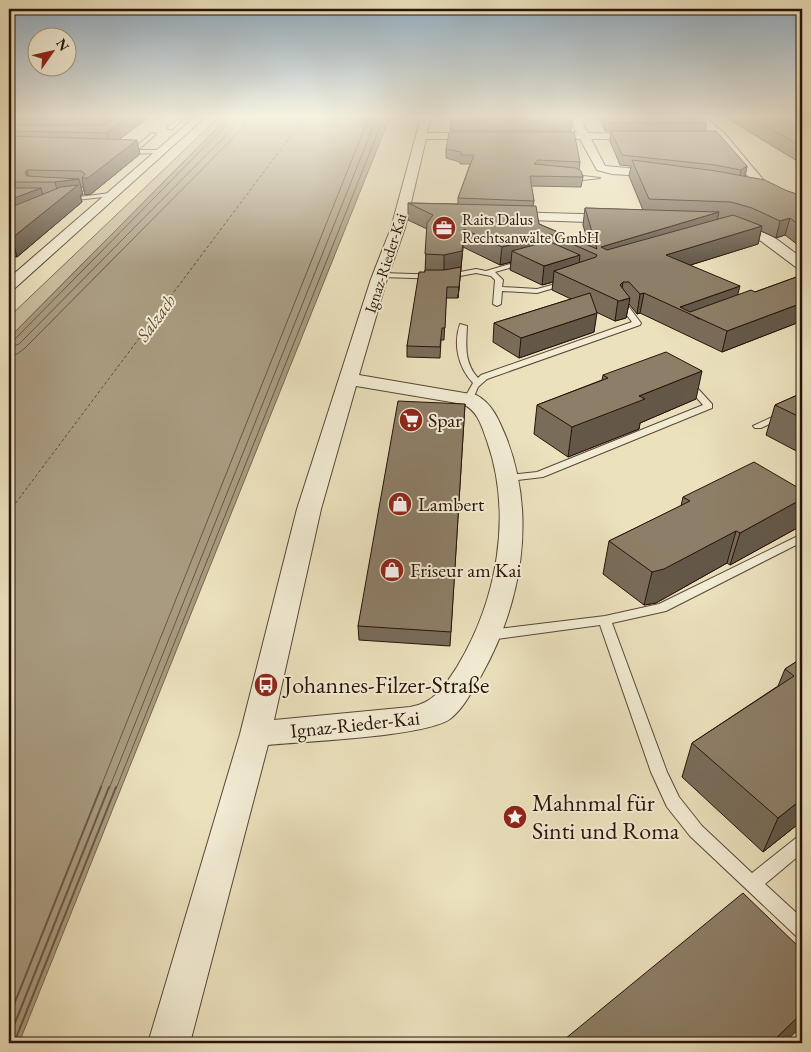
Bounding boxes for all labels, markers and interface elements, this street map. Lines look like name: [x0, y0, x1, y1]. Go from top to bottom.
north arrow: [28, 28, 78, 78]
text: N: [52, 35, 74, 55]
place label: Raits Dalus Rechtsanwälte GmbH: [462, 209, 600, 248]
street label: Ignaz-Rieder-Kai: [359, 210, 412, 316]
office icon: Raits Dalus Rechtsanwälte GmbH: [431, 215, 457, 241]
water label: Salzach: [130, 290, 180, 346]
supermarket icon: Spar: [398, 407, 424, 433]
place label: Spar: [428, 407, 462, 433]
shop icon: Lambert: [387, 491, 413, 517]
place label: Lambert: [418, 491, 485, 517]
shop icon: Friseur am Kai: [379, 557, 405, 583]
place label: Friseur am Kai: [410, 557, 521, 583]
place label: Johannes-Filzer-Straße: [282, 669, 489, 700]
bus stop icon: Johannes-Filzer-Straße: [253, 672, 279, 698]
street label: Ignaz-Rieder-Kai: [289, 704, 421, 744]
place label: Mahnmal für Sinti und Roma: [532, 787, 680, 846]
place icon: Mahnmal für Sinti und Roma: [502, 804, 528, 830]

